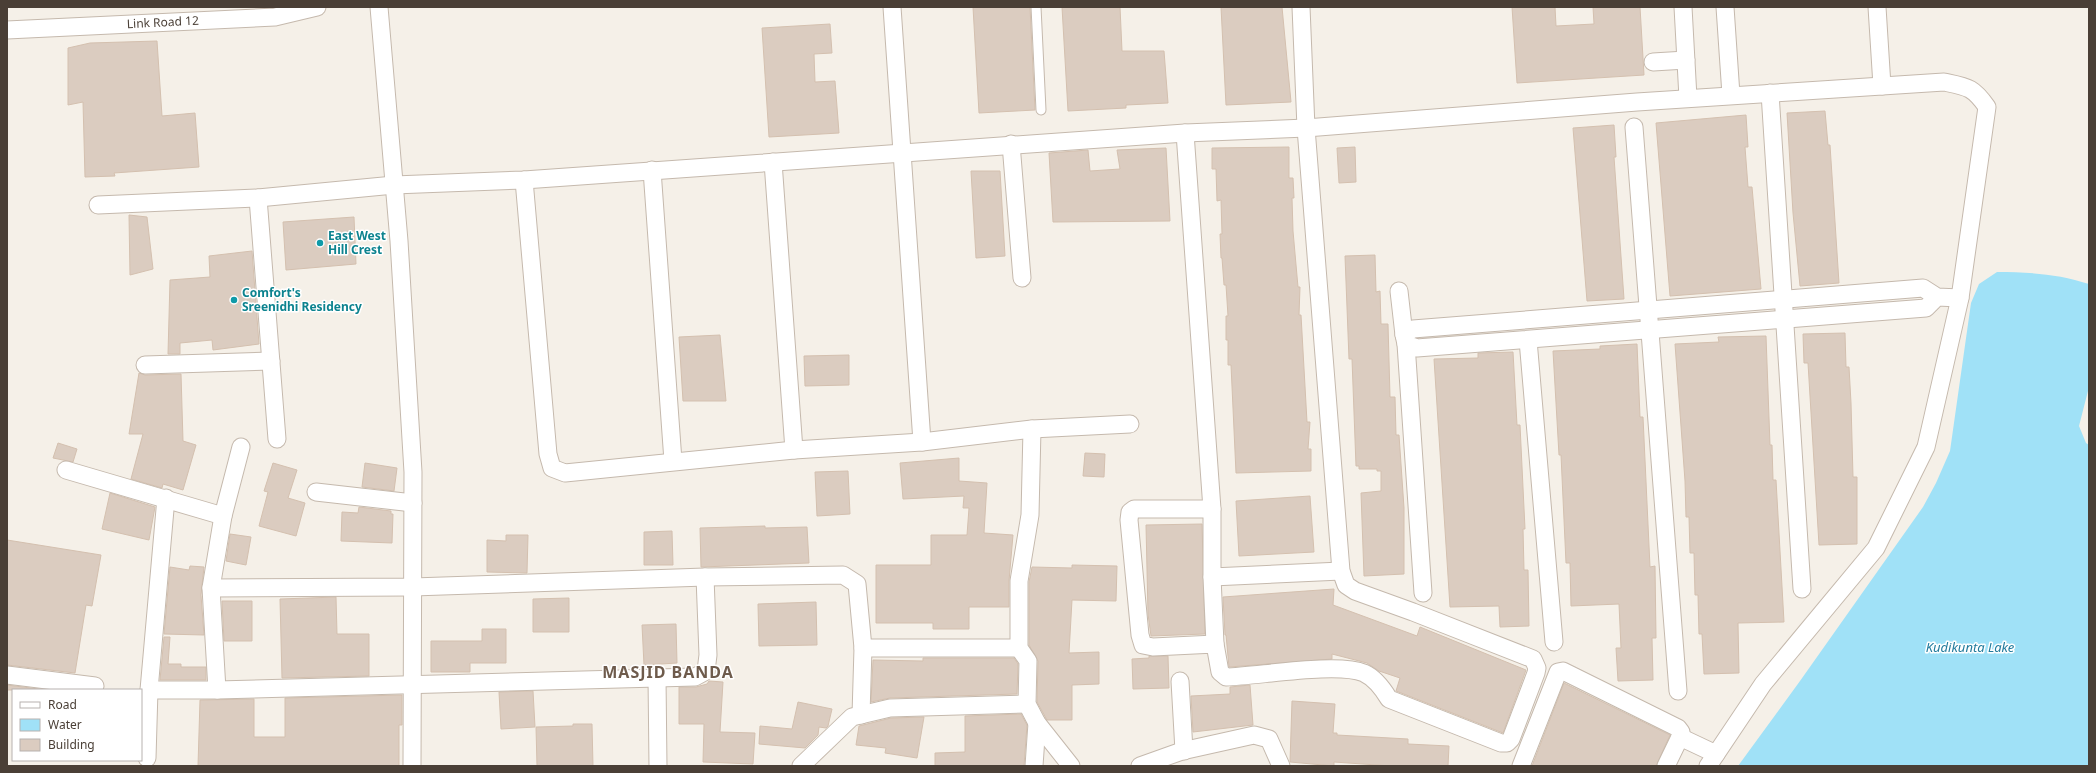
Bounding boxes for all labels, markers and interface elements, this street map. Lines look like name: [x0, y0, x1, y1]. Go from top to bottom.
street label: Link Road 12: [126, 12, 199, 32]
place label: East West Hill Crest: [328, 227, 386, 258]
marker: East West Hill Crest: [315, 238, 325, 248]
place label: Comfort's Sreenidhi Residency: [242, 284, 362, 315]
marker: Comfort's Sreenidhi Residency: [229, 295, 239, 305]
water label: Kudikunta Lake: [1926, 638, 2015, 656]
district label: MASJID BANDA: [602, 661, 734, 683]
legend: [12, 689, 142, 761]
text: Road: [48, 696, 77, 713]
text: Water: [48, 716, 82, 733]
text: Building: [48, 736, 95, 753]

